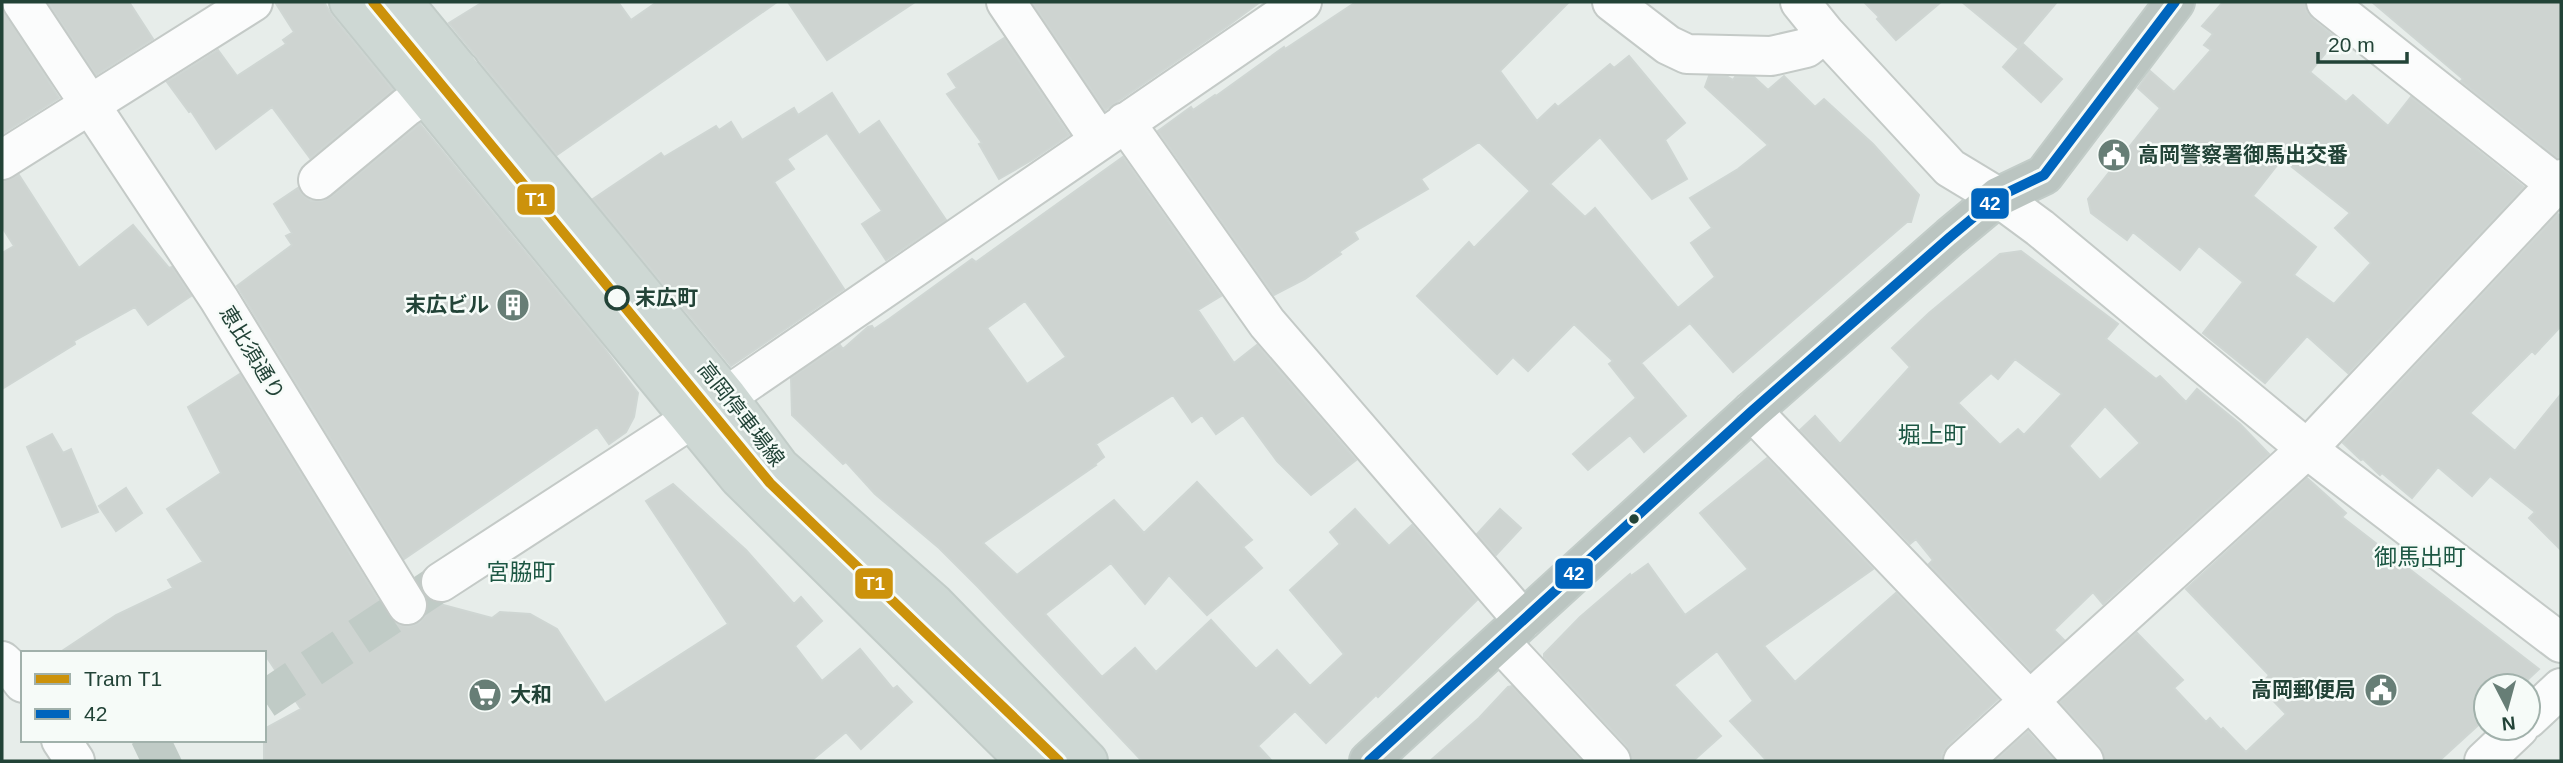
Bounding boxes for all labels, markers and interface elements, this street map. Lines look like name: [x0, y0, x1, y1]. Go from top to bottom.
scale bar: [2318, 21, 2407, 65]
text: 20 m: [2328, 33, 2375, 56]
public building icon: 高岡警察署御馬出交番: [2095, 136, 2133, 174]
place label: 高岡警察署御馬出交番: [2138, 143, 2348, 166]
line badge: T1: [516, 183, 556, 216]
line badge: 42: [1970, 187, 2010, 220]
text: T1: [525, 189, 548, 210]
text: 42: [1979, 193, 2001, 214]
building icon: 末広ビル: [494, 286, 532, 324]
marker: 末広町: [605, 286, 629, 310]
place label: 末広町: [635, 286, 698, 309]
place label: 末広ビル: [405, 293, 489, 316]
street label: 恵比須通り: [216, 302, 289, 404]
street label: 高岡停車場線: [694, 357, 789, 470]
district label: 堀上町: [1898, 422, 1967, 448]
unlabelled marker: [1627, 512, 1641, 526]
district label: 御馬出町: [2374, 544, 2466, 570]
line badge: 42: [1554, 557, 1594, 590]
district label: 宮脇町: [487, 559, 556, 585]
text: 42: [1563, 563, 1585, 584]
line badge: T1: [854, 567, 894, 600]
text: T1: [863, 573, 886, 594]
legend: [21, 651, 266, 742]
text: Tram T1: [84, 667, 162, 690]
public building icon: 高岡郵便局: [2362, 671, 2400, 709]
north arrow: [2472, 672, 2542, 742]
supermarket icon: 大和: [466, 676, 504, 714]
place label: 高岡郵便局: [2251, 678, 2356, 701]
place label: 大和: [510, 683, 552, 706]
text: 42: [84, 702, 107, 725]
text: N: [2501, 712, 2517, 735]

